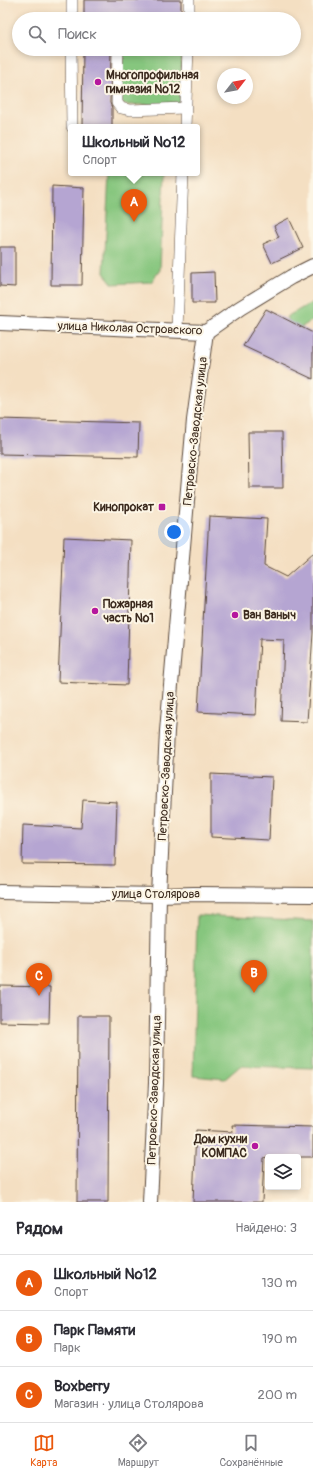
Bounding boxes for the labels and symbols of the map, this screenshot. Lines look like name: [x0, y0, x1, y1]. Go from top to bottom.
place label: Многопрофильная гимназия №12: [105, 68, 199, 97]
north arrow: [217, 68, 253, 104]
marker: Многопрофильная гимназия №12: [93, 77, 103, 87]
pin: A: [121, 189, 147, 222]
street label: улица Николая Островского: [56, 318, 203, 339]
street label: Петровско-Заводская улица: [180, 356, 211, 506]
place label: Кинопрокат: [93, 500, 155, 515]
marker: Кинопрокат: [157, 502, 167, 512]
your location: [164, 522, 184, 542]
place label: Пожарная часть №1: [103, 597, 154, 626]
marker: Пожарная часть №1: [90, 606, 100, 616]
place label: Ван Ваныч: [243, 608, 296, 623]
marker: Ван Ваныч: [230, 610, 240, 620]
street label: Петровско-Заводская улица: [155, 691, 178, 841]
street label: улица Столярова: [111, 887, 200, 902]
pin: B: [241, 960, 267, 993]
pin: C: [26, 963, 52, 996]
street label: Петровско-Заводская улица: [144, 1015, 165, 1165]
place label: Дом кухни КОМПАС: [193, 1132, 248, 1161]
marker: Дом кухни КОМПАС: [250, 1141, 260, 1151]

